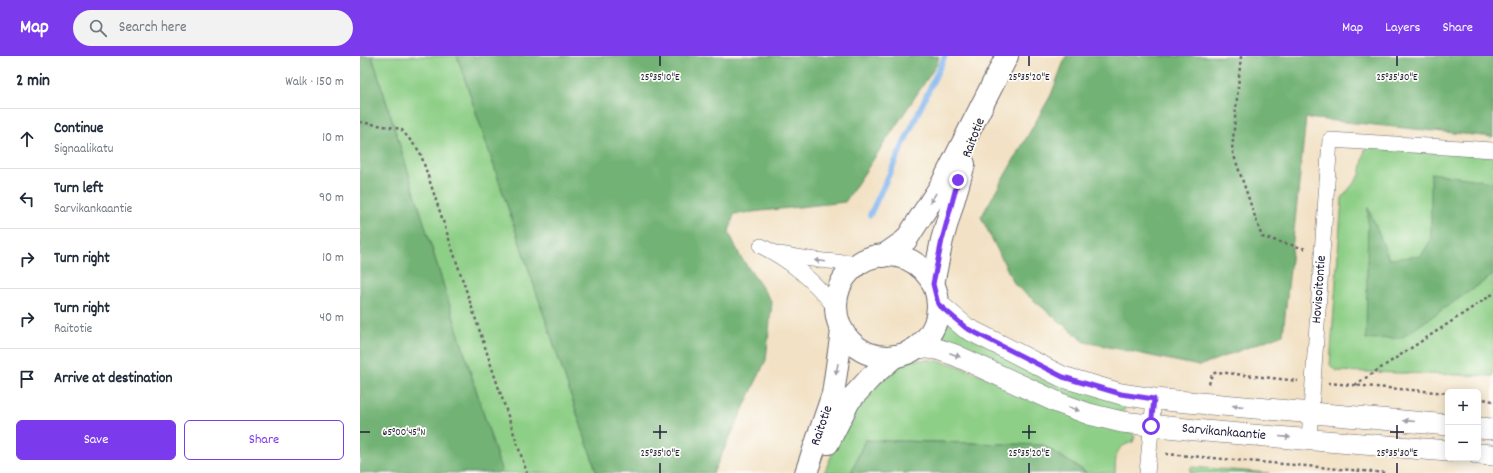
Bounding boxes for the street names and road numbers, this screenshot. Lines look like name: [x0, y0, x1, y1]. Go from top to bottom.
street label: Raitotie: [957, 115, 991, 161]
street label: Hovisoitontie: [1307, 255, 1332, 324]
street label: Raitotie: [806, 403, 838, 448]
street label: Sarvikankaantie: [1181, 419, 1267, 446]

